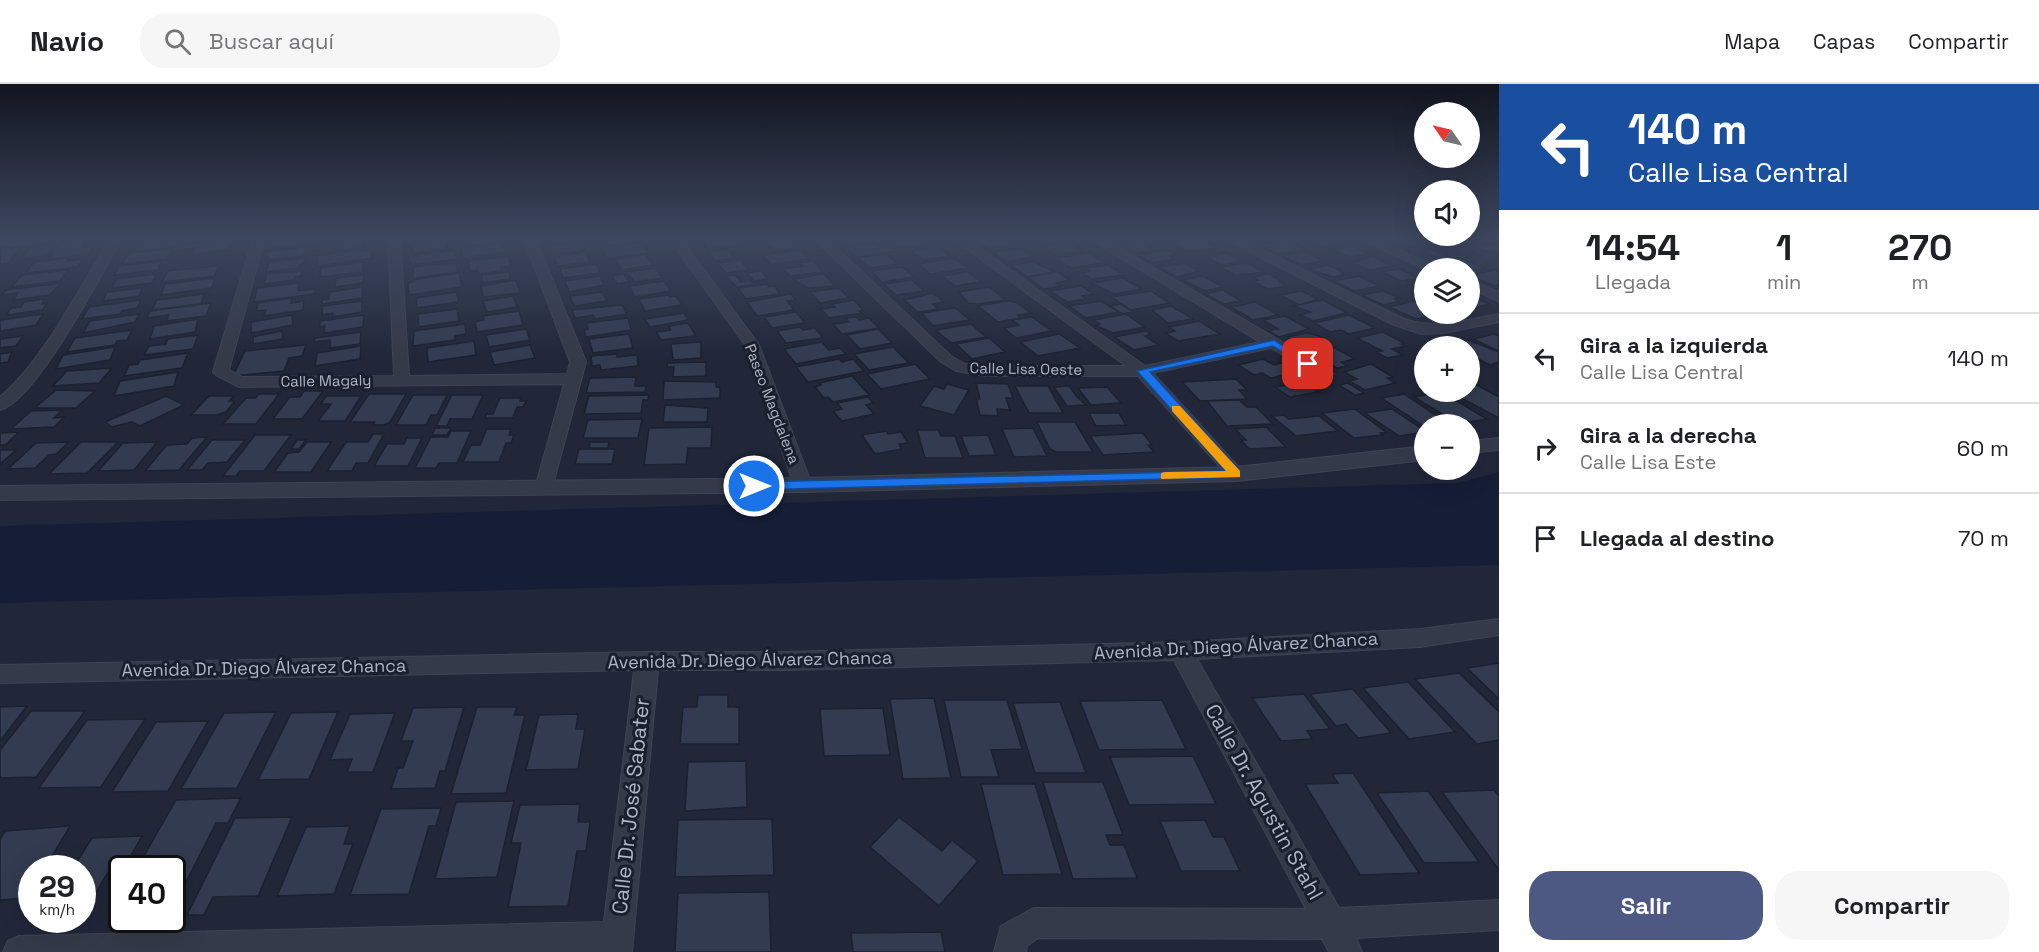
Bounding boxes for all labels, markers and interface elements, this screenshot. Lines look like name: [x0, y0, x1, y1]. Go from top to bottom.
search box: [140, 14, 560, 68]
text: Navio: [30, 23, 104, 59]
icon: search: [161, 25, 194, 58]
text: Buscar aquí: [209, 27, 334, 55]
text: Mapa: [1724, 28, 1780, 55]
text: Capas: [1813, 28, 1875, 55]
text: Compartir: [1908, 28, 2009, 55]
north arrow: [1414, 102, 1480, 168]
map controls: [1414, 102, 1480, 480]
text: 140 m: [1628, 103, 1747, 156]
icon: left: [1529, 108, 1607, 186]
text: Calle Lisa Central: [1628, 155, 1849, 190]
button: sound: [1414, 180, 1480, 246]
text: 14:54: [1586, 225, 1680, 271]
text: 1: [1776, 225, 1792, 271]
text: 270: [1888, 225, 1952, 271]
button: layers: [1414, 258, 1480, 324]
text: Llegada: [1595, 269, 1671, 295]
text: min: [1767, 269, 1801, 295]
text: m: [1912, 269, 1929, 295]
text: Gira a la izquierda: [1580, 331, 1768, 359]
button: +: [1414, 336, 1480, 402]
pin: [1282, 338, 1333, 389]
street label: Paseo Magdalena: [741, 341, 804, 467]
icon: left: [1529, 342, 1562, 375]
text: 140 m: [1947, 344, 2009, 372]
icon: arrive: [1291, 347, 1324, 380]
street label: Calle Lisa Oeste: [969, 358, 1083, 379]
text: Calle Lisa Central: [1580, 359, 1744, 385]
street label: Calle Magaly: [280, 370, 372, 391]
button: −: [1414, 414, 1480, 480]
text: Gira a la derecha: [1580, 421, 1757, 449]
icon: right: [1529, 432, 1562, 465]
text: 60 m: [1957, 434, 2009, 462]
text: Calle Lisa Este: [1580, 449, 1716, 475]
position arrow: [722, 454, 786, 518]
icon: arrive: [1529, 522, 1562, 555]
text: Llegada al destino: [1580, 524, 1774, 552]
text: 70 m: [1958, 524, 2009, 552]
street label: Avenida Dr. Diego Álvarez Chanca: [1093, 627, 1379, 664]
street label: Avenida Dr. Diego Álvarez Chanca: [607, 646, 893, 673]
street label: Avenida Dr. Diego Álvarez Chanca: [121, 654, 407, 681]
street label: Calle Dr. José Sabater: [606, 696, 655, 916]
street label: Calle Dr. Agustin Stahl: [1199, 699, 1330, 904]
speed limit sign: 40: [108, 855, 186, 933]
text: 29: [39, 867, 75, 906]
button: Salir: [1529, 871, 1763, 940]
button: Compartir: [1775, 871, 2009, 940]
text: km/h: [39, 900, 75, 919]

